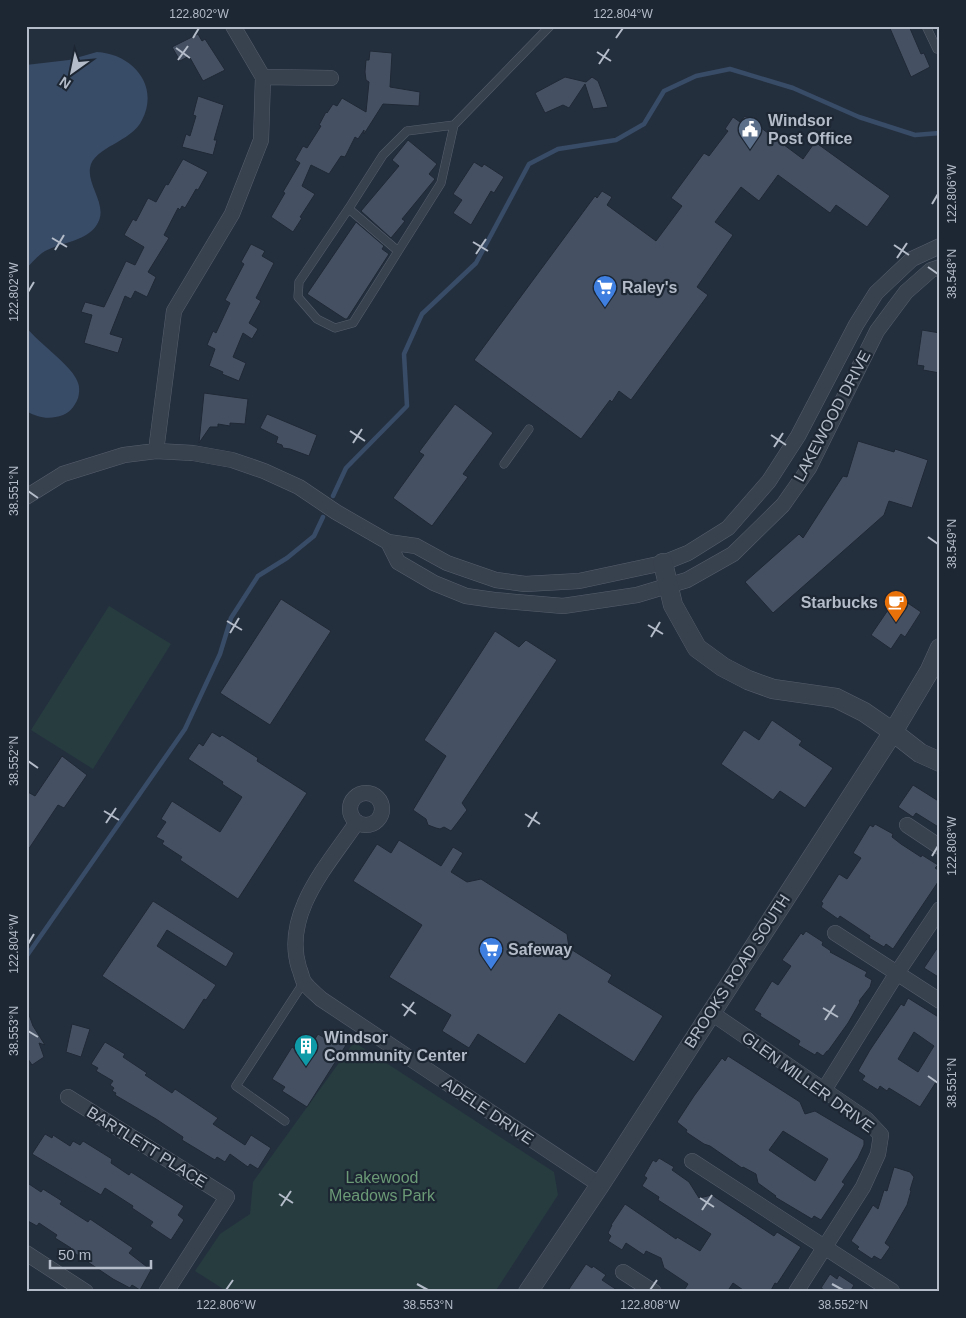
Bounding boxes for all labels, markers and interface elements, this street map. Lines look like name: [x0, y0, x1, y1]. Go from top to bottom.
text: 122.802°W: [169, 7, 229, 21]
text: 122.804°W: [593, 7, 653, 21]
north arrow: [48, 48, 98, 98]
text: N: [56, 73, 74, 92]
place label: Windsor Post Office: [768, 112, 853, 147]
public building icon: Windsor Post Office: [737, 116, 763, 150]
text: 122.806°W: [945, 164, 959, 224]
text: 38.548°N: [945, 249, 959, 299]
text: 122.802°W: [7, 262, 21, 322]
supermarket icon: Raley's: [592, 274, 618, 308]
place label: Raley's: [622, 279, 678, 296]
street label: LAKEWOOD DRIVE: [790, 348, 874, 484]
text: 38.551°N: [7, 466, 21, 516]
text: 38.549°N: [945, 519, 959, 569]
cafe icon: Starbucks: [883, 589, 909, 623]
place label: Starbucks: [801, 594, 878, 611]
text: 38.552°N: [7, 736, 21, 786]
text: 122.808°W: [945, 816, 959, 876]
street label: BROOKS ROAD SOUTH: [681, 891, 793, 1051]
text: 122.804°W: [7, 914, 21, 974]
supermarket icon: Safeway: [478, 936, 504, 970]
place label: Safeway: [508, 941, 572, 958]
text: 38.553°N: [7, 1006, 21, 1056]
street label: GLEN MILLER DRIVE: [739, 1028, 877, 1136]
place label: Windsor Community Center: [324, 1029, 467, 1064]
building icon: Windsor Community Center: [293, 1033, 319, 1067]
text: 38.551°N: [945, 1058, 959, 1108]
street label: ADELE DRIVE: [439, 1074, 537, 1148]
street label: BARTLETT PLACE: [84, 1103, 210, 1191]
park label: Lakewood Meadows Park: [329, 1169, 436, 1204]
scale bar: [50, 1238, 151, 1270]
text: 50 m: [58, 1246, 91, 1263]
text: 122.806°W: [196, 1298, 256, 1312]
text: 38.553°N: [403, 1298, 453, 1312]
text: 122.808°W: [620, 1298, 680, 1312]
text: 38.552°N: [818, 1298, 868, 1312]

